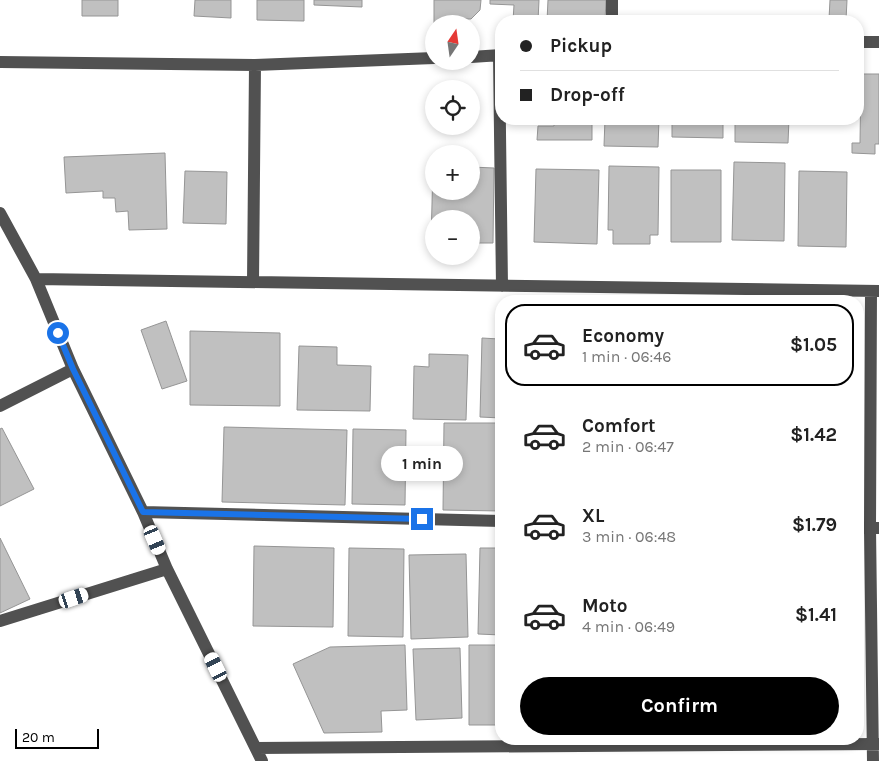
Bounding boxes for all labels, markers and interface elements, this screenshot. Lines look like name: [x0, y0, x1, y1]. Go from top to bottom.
north arrow: [425, 15, 480, 70]
map controls: [425, 15, 480, 265]
text: Pickup: [550, 35, 612, 57]
button: locate: [425, 80, 480, 135]
text: Drop-off: [550, 84, 625, 106]
button: +: [425, 145, 480, 200]
button: −: [425, 210, 480, 265]
route start: [47, 322, 69, 344]
icon: car: [522, 323, 567, 368]
text: Economy: [582, 325, 664, 347]
text: $1.05: [790, 334, 837, 356]
text: 1 min · 06:46: [582, 347, 671, 366]
icon: car: [522, 413, 567, 458]
text: Comfort: [582, 415, 656, 437]
text: $1.42: [790, 424, 837, 446]
text: 2 min · 06:47: [582, 437, 674, 456]
callout: 1 min: [381, 446, 463, 482]
text: 1 min: [402, 454, 442, 473]
icon: car: [522, 503, 567, 548]
text: XL: [582, 505, 604, 527]
route end: [411, 508, 433, 530]
text: $1.79: [792, 514, 837, 536]
car: [142, 523, 167, 557]
text: 3 min · 06:48: [582, 527, 676, 546]
car: [57, 586, 90, 610]
icon: car: [522, 593, 567, 638]
text: Moto: [582, 595, 628, 617]
text: $1.41: [795, 604, 837, 626]
text: 4 min · 06:49: [582, 617, 675, 636]
car: [202, 650, 229, 684]
button: Confirm: [520, 677, 839, 735]
scale bar: [15, 726, 99, 749]
text: 20 m: [22, 729, 55, 746]

